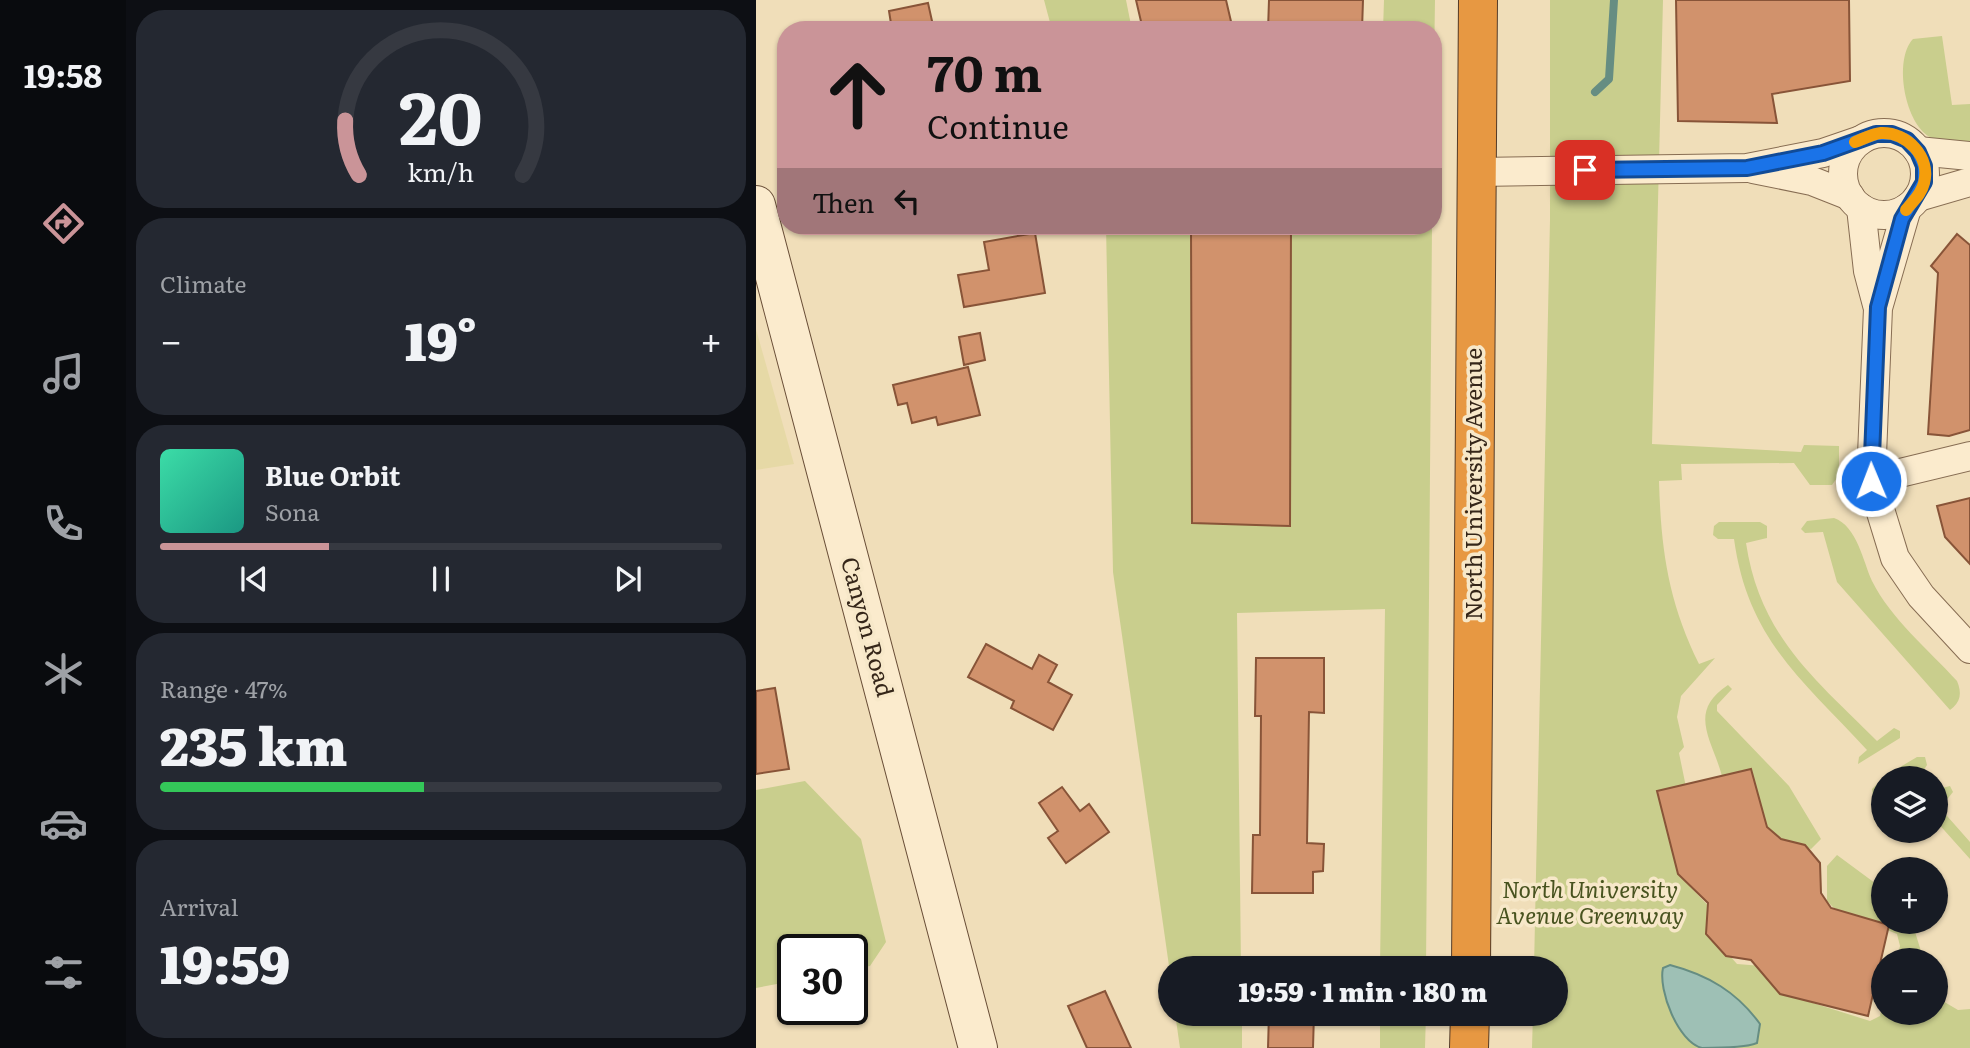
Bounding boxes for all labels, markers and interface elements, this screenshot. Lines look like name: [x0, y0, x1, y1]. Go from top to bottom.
text: 70 m: [927, 34, 1042, 107]
icon: ahead: [812, 49, 903, 140]
text: 19:58: [24, 50, 102, 98]
text: 20: [399, 59, 483, 167]
text: Continue: [927, 101, 1069, 149]
pin: [1555, 140, 1615, 200]
icon: arrive: [1566, 151, 1604, 189]
text: km/h: [408, 153, 474, 190]
text: Then: [812, 182, 874, 221]
icon: left: [888, 182, 926, 220]
icon: directions: [39, 199, 88, 248]
text: Climate: [160, 266, 246, 300]
text: 19°: [405, 300, 477, 377]
text: −: [160, 310, 182, 367]
text: +: [700, 310, 722, 367]
street label: North University Avenue: [1455, 348, 1489, 620]
icon: music: [39, 349, 88, 398]
position arrow: [1834, 444, 1908, 518]
text: Blue Orbit: [265, 455, 400, 494]
text: Sona: [265, 494, 320, 528]
icon: phone: [39, 499, 88, 548]
street label: Canyon Road: [834, 553, 904, 700]
icon: previous: [235, 560, 273, 598]
icon: pause: [422, 560, 460, 598]
icon: next: [609, 560, 647, 598]
icon: climate: [39, 649, 88, 698]
text: Range · 47%: [160, 671, 288, 705]
text: 235 km: [160, 705, 347, 782]
map controls: [1871, 766, 1948, 1025]
button: layers: [1871, 766, 1948, 843]
icon: car: [39, 799, 88, 848]
button: +: [1871, 857, 1948, 934]
park label: North University Avenue Greenway: [1496, 871, 1684, 931]
text: Arrival: [160, 889, 239, 923]
text: 19:59: [160, 923, 290, 1000]
speed limit sign: 30: [777, 934, 868, 1025]
icon: filters: [39, 948, 88, 997]
button: −: [1871, 948, 1948, 1025]
text: 19:59 · 1 min · 180 m: [1239, 971, 1487, 1010]

